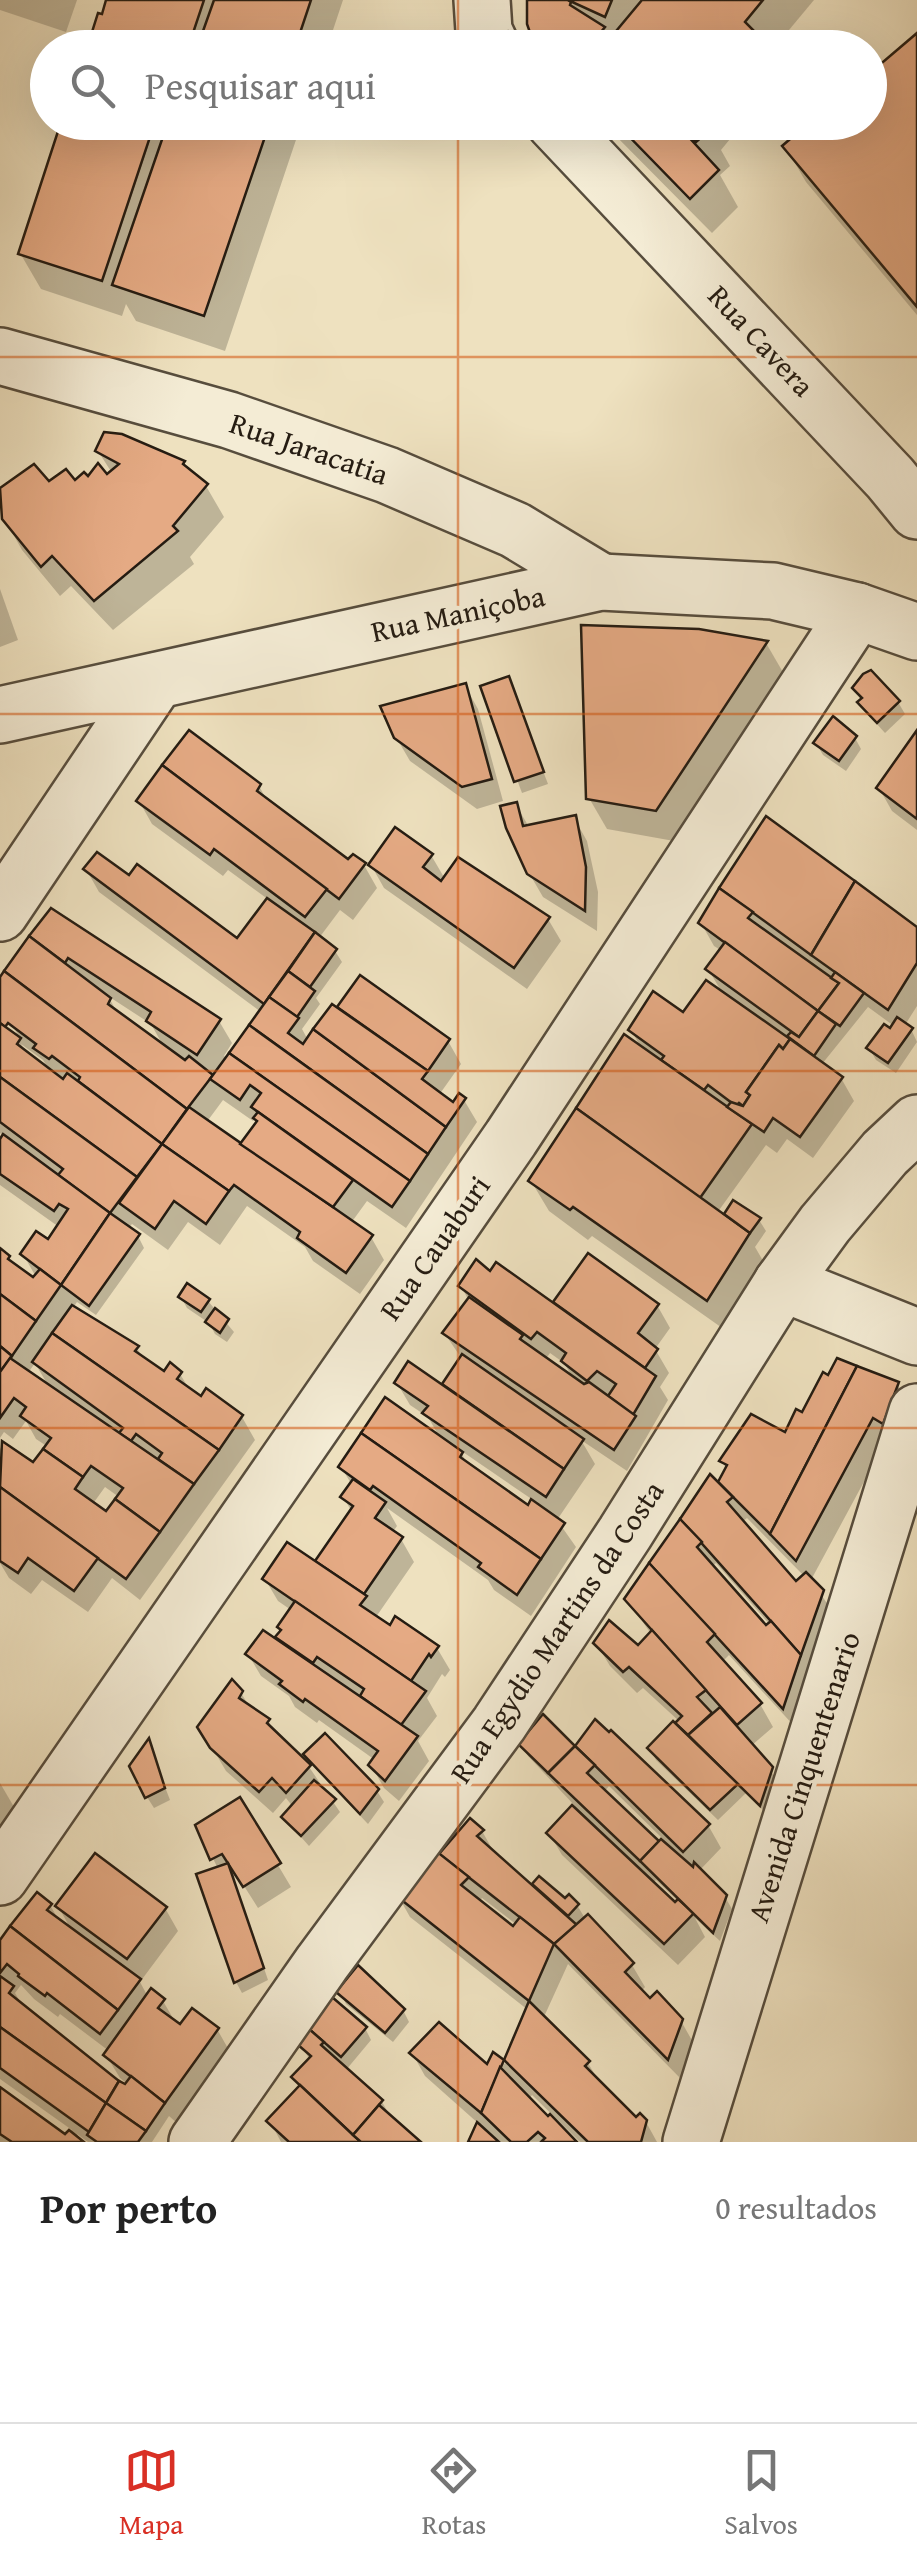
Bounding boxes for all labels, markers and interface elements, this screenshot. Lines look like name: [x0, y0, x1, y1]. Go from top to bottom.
search box: [30, 30, 887, 140]
text: Pesquisar aqui: [145, 57, 376, 113]
icon: search: [65, 58, 120, 113]
street label: Rua Cavera: [698, 275, 825, 406]
street label: Rua Jaracatia: [224, 400, 394, 496]
street label: Rua Maniçoba: [367, 573, 549, 653]
street label: Rua Cauaburi: [368, 1166, 500, 1329]
street label: Rua Egydio Martins da Costa: [438, 1471, 674, 1791]
street label: Avenida Cinquentenario: [735, 1626, 871, 1928]
text: Por perto: [40, 2177, 217, 2238]
text: 0 resultados: [715, 2184, 877, 2231]
tab: Mapa: [119, 2443, 184, 2544]
tab: Rotas: [422, 2443, 486, 2544]
tab: Salvos: [724, 2443, 798, 2544]

